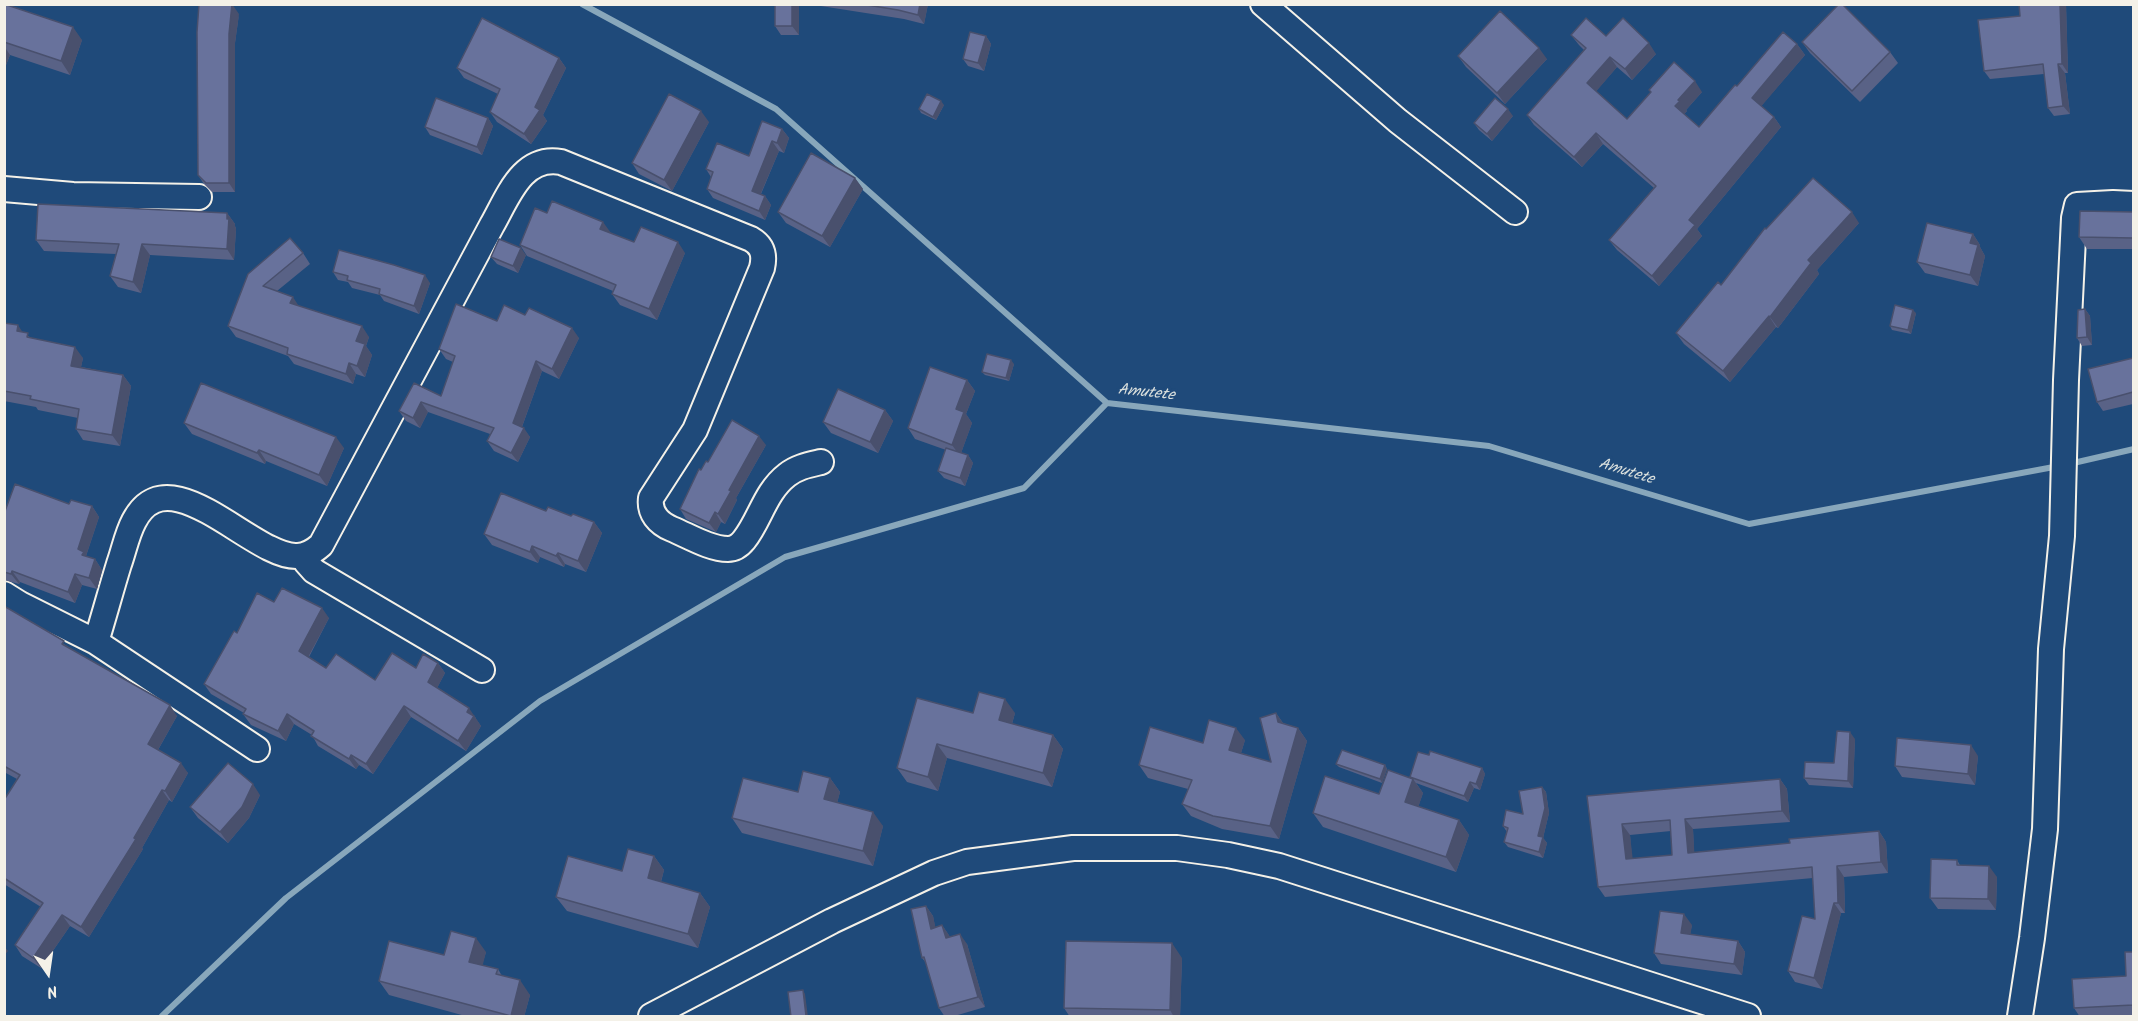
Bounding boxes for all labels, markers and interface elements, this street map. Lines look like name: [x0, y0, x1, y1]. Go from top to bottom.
water label: Amutete: [1117, 381, 1175, 407]
water label: Amutete: [1596, 455, 1656, 491]
north arrow: [18, 943, 78, 1003]
text: N: [44, 978, 60, 1004]

